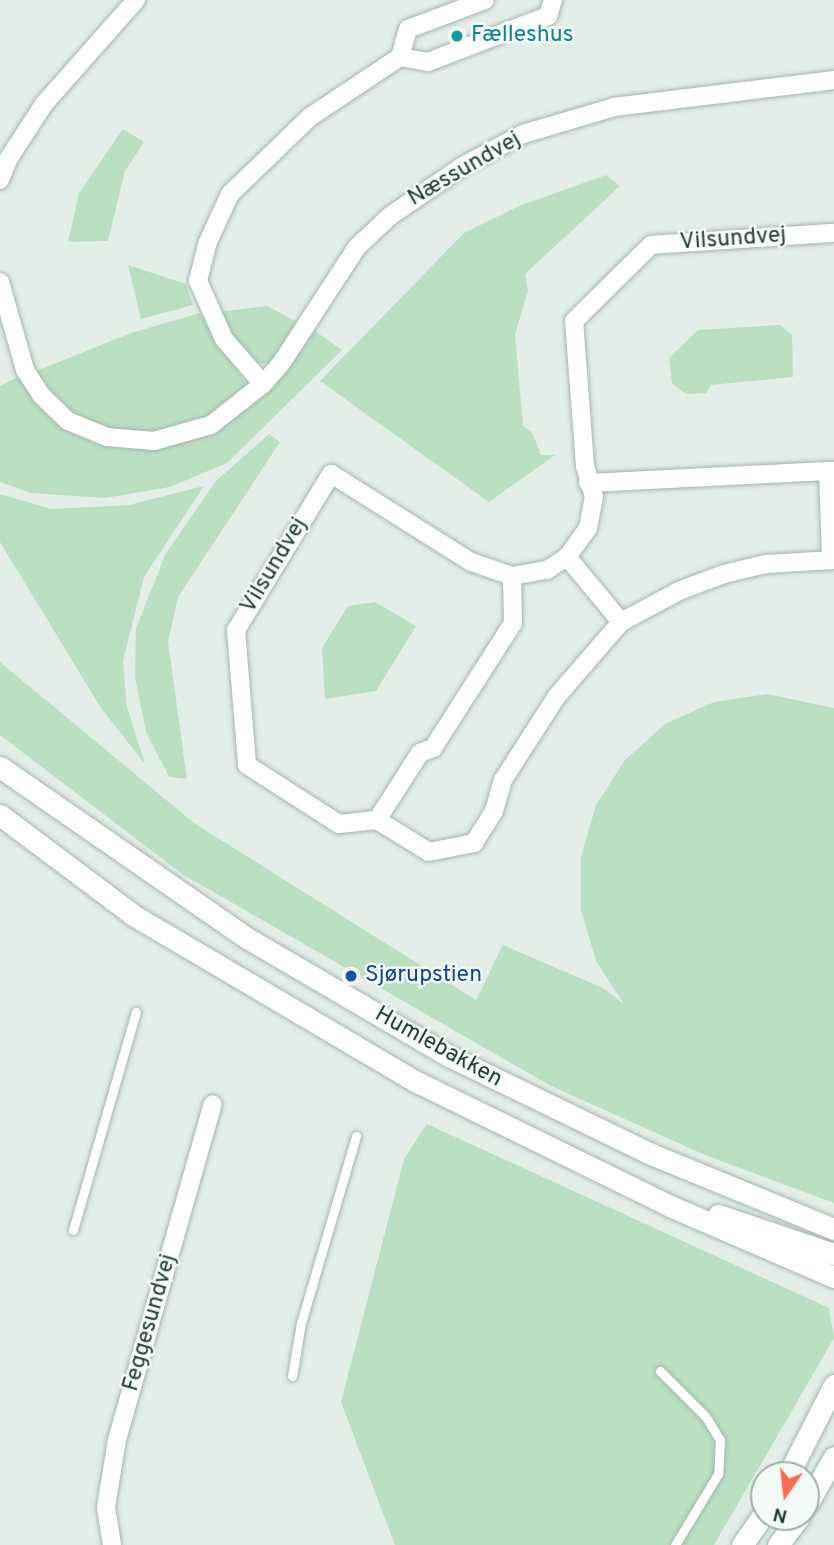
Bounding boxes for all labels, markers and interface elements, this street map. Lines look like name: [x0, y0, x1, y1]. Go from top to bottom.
place label: Fælleshus: [471, 22, 573, 50]
marker: Fælleshus: [449, 28, 465, 44]
street label: Næssundvej: [404, 127, 526, 213]
street label: Vilsundvej: [679, 223, 787, 257]
street label: Vilsundvej: [236, 513, 314, 619]
place label: Sjørupstien: [365, 962, 482, 990]
marker: Sjørupstien: [343, 968, 359, 984]
street label: Humlebakken: [369, 1002, 507, 1094]
street label: Feggesundvej: [118, 1251, 184, 1395]
north arrow: [750, 1461, 820, 1531]
text: N: [771, 1501, 790, 1528]

